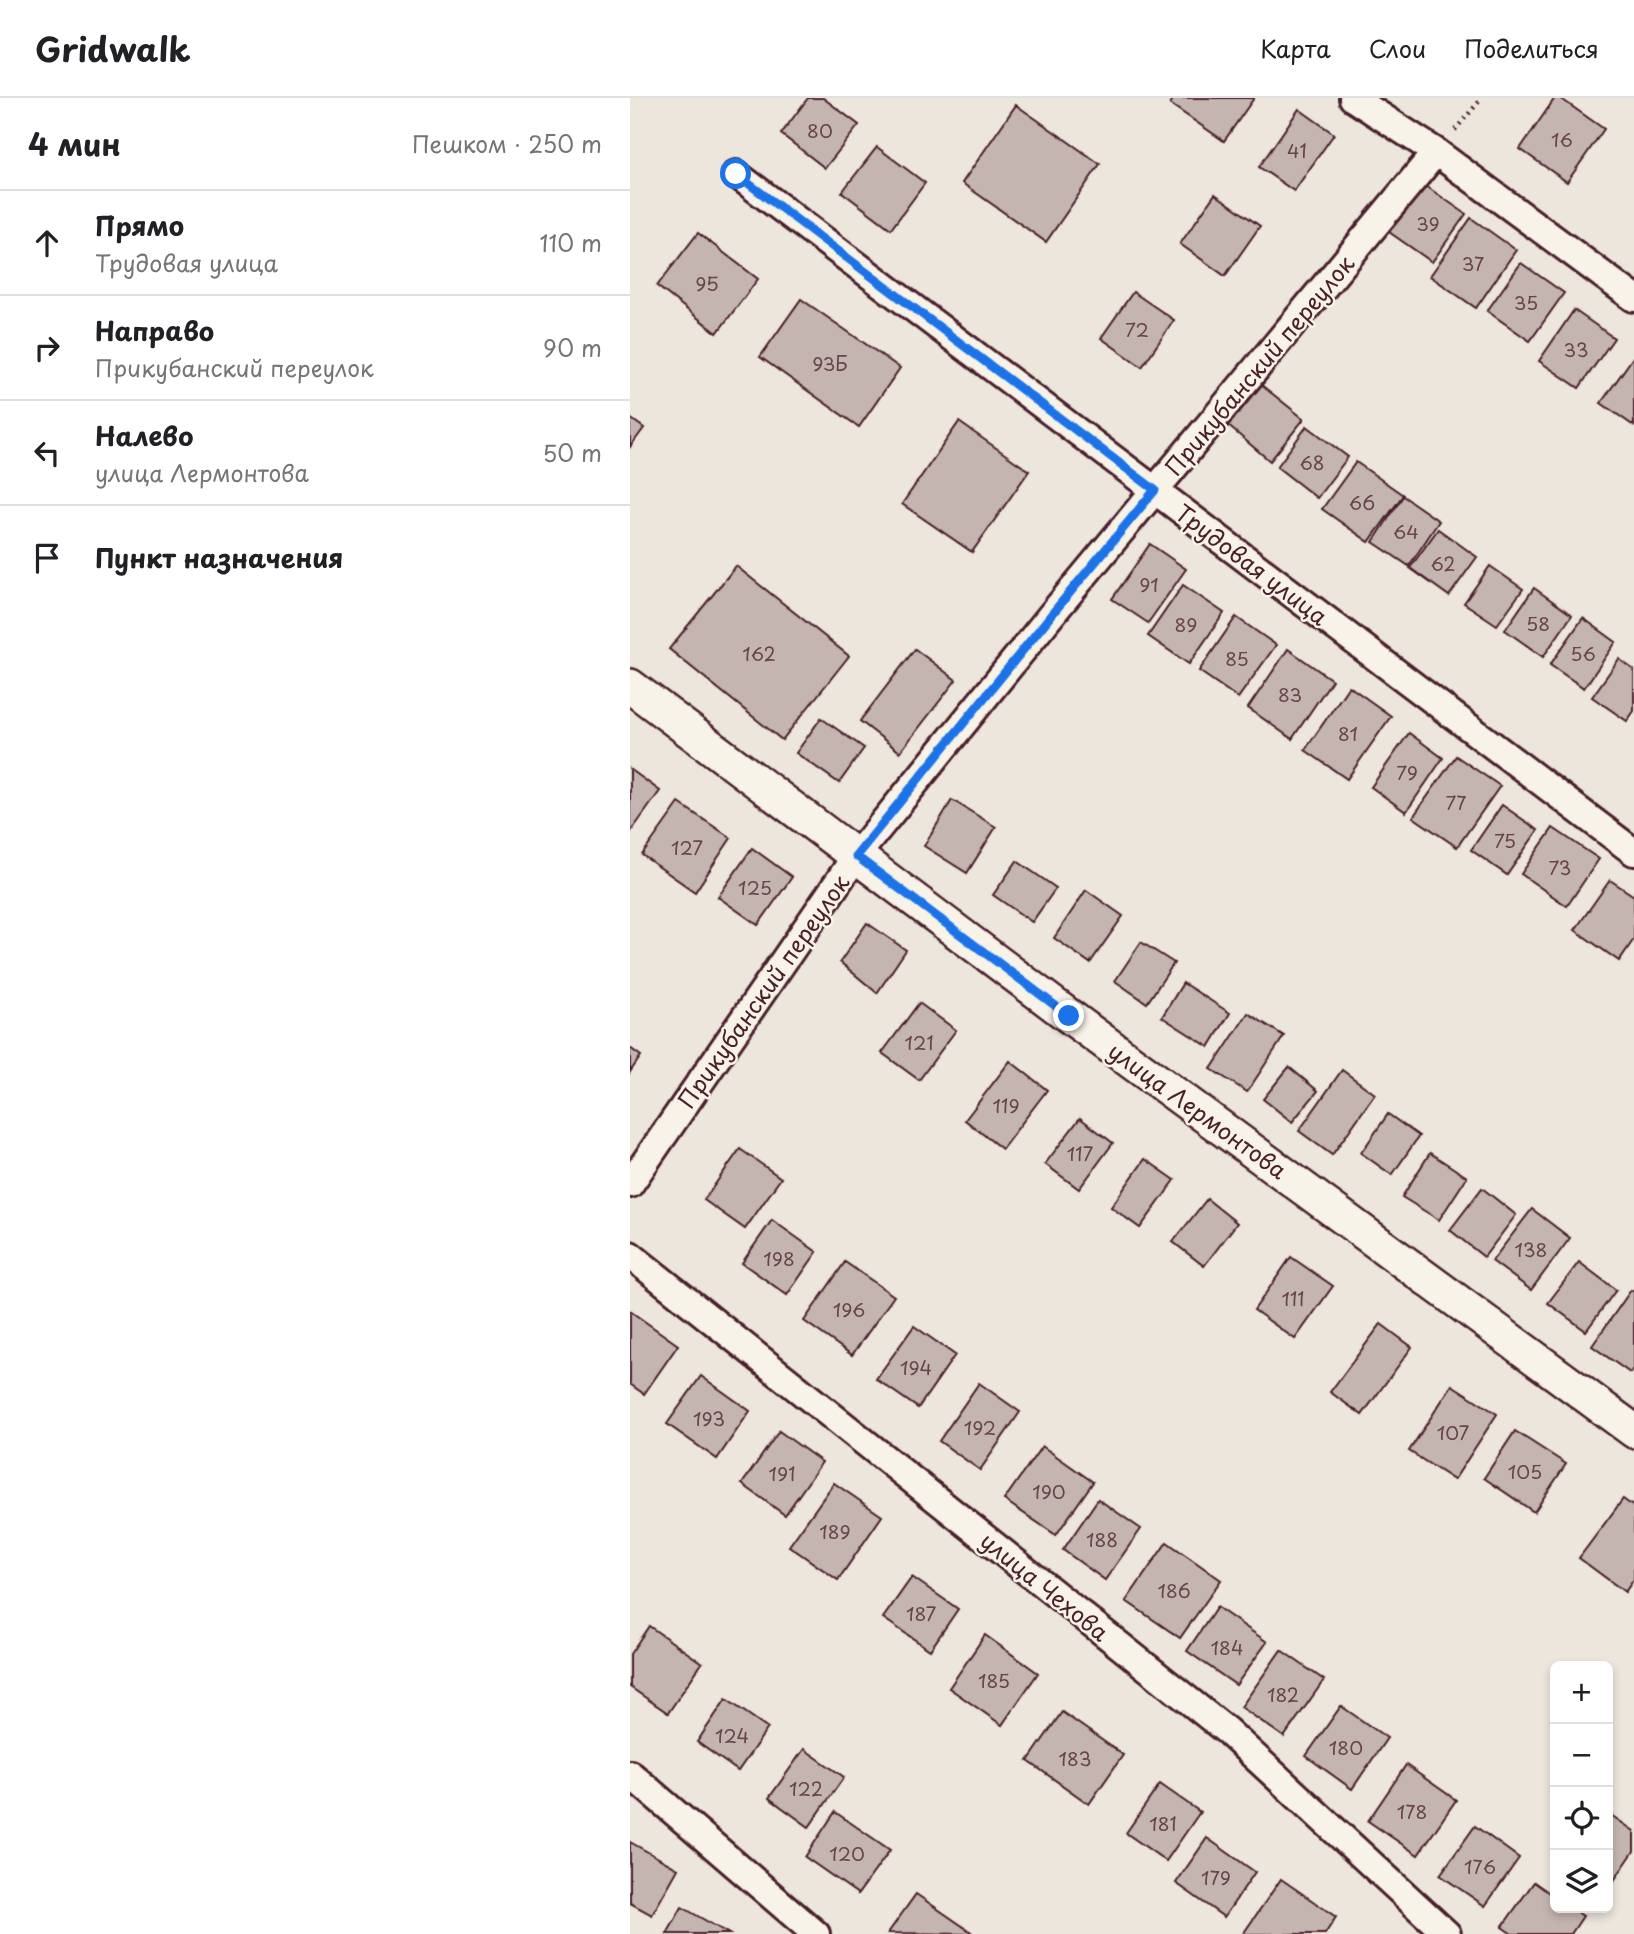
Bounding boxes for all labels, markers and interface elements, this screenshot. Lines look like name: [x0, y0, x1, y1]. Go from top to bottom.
text: Gridwalk: [35, 23, 191, 73]
text: Карта: [1260, 30, 1331, 66]
text: Слои: [1369, 30, 1426, 66]
text: Поделиться: [1464, 30, 1599, 66]
house number: 80: [807, 116, 833, 144]
text: 4 мин: [28, 121, 121, 166]
house number: 16: [1551, 125, 1573, 153]
text: Пешком · 250 m: [412, 126, 602, 161]
house number: 41: [1287, 136, 1307, 164]
route start: [720, 158, 751, 189]
text: Прямо: [95, 206, 184, 245]
house number: 39: [1416, 209, 1440, 237]
icon: ahead: [28, 224, 66, 262]
text: 110 m: [540, 225, 602, 260]
text: Трудовая улица: [95, 245, 278, 280]
street label: Прикубанский переулок: [1156, 247, 1362, 483]
house number: 37: [1462, 249, 1484, 277]
house number: 95: [695, 269, 719, 297]
house number: 35: [1514, 288, 1538, 316]
text: Направо: [95, 311, 214, 350]
house number: 72: [1125, 315, 1149, 343]
icon: right: [28, 329, 66, 367]
text: 90 m: [543, 330, 602, 365]
house number: 33: [1564, 335, 1588, 363]
house number: 93Б: [812, 349, 848, 377]
text: Прикубанский переулок: [95, 350, 374, 385]
text: Налево: [95, 416, 193, 455]
icon: left: [28, 434, 66, 472]
text: 50 m: [542, 435, 602, 470]
house number: 68: [1300, 448, 1324, 476]
text: улица Лермонтова: [95, 455, 309, 490]
house number: 66: [1349, 488, 1375, 516]
street label: Трудовая улица: [1168, 495, 1336, 633]
house number: 64: [1393, 517, 1419, 545]
text: Пункт назначения: [95, 538, 343, 577]
icon: arrive: [28, 539, 66, 577]
house number: 62: [1431, 549, 1455, 577]
house number: 91: [1139, 570, 1159, 598]
house number: 58: [1526, 609, 1550, 637]
house number: 89: [1175, 610, 1197, 638]
house number: 162: [742, 639, 776, 667]
house number: 56: [1570, 639, 1596, 667]
house number: 85: [1225, 644, 1249, 672]
house number: 83: [1278, 680, 1302, 708]
house number: 81: [1338, 719, 1358, 747]
house number: 79: [1396, 758, 1418, 786]
house number: 77: [1446, 788, 1466, 816]
house number: 75: [1494, 826, 1516, 854]
house number: 127: [671, 833, 703, 861]
house number: 73: [1549, 853, 1571, 881]
street label: Прикубанский переулок: [669, 867, 857, 1115]
house number: 125: [738, 873, 772, 901]
route end: [1053, 1000, 1084, 1031]
house number: 121: [904, 1028, 934, 1056]
street label: улица Лермонтова: [1101, 1033, 1295, 1187]
house number: 119: [992, 1091, 1020, 1119]
house number: 117: [1067, 1139, 1094, 1167]
house number: 138: [1514, 1235, 1548, 1263]
house number: 198: [763, 1244, 795, 1272]
house number: 111: [1281, 1284, 1305, 1312]
house number: 196: [833, 1295, 865, 1323]
house number: 194: [900, 1353, 932, 1381]
house number: 193: [693, 1404, 725, 1432]
house number: 192: [964, 1413, 996, 1441]
house number: 107: [1437, 1418, 1470, 1446]
house number: 105: [1508, 1457, 1542, 1485]
house number: 191: [769, 1459, 795, 1487]
house number: 190: [1032, 1477, 1066, 1505]
house number: 189: [819, 1517, 851, 1545]
street label: улица Чехова: [973, 1523, 1117, 1649]
house number: 188: [1086, 1525, 1118, 1553]
house number: 186: [1157, 1576, 1191, 1604]
house number: 187: [906, 1599, 936, 1627]
house number: 184: [1211, 1633, 1243, 1661]
map controls: [1550, 1661, 1613, 1913]
button: +: [1550, 1661, 1613, 1724]
house number: 185: [978, 1666, 1010, 1694]
house number: 182: [1267, 1680, 1299, 1708]
house number: 124: [715, 1721, 749, 1749]
button: −: [1550, 1724, 1613, 1787]
house number: 180: [1329, 1733, 1363, 1761]
house number: 183: [1058, 1744, 1092, 1772]
house number: 122: [789, 1774, 823, 1802]
button: locate: [1550, 1787, 1613, 1850]
house number: 178: [1397, 1797, 1427, 1825]
house number: 181: [1149, 1809, 1177, 1837]
house number: 120: [829, 1839, 865, 1867]
button: layers: [1550, 1850, 1613, 1913]
house number: 176: [1464, 1852, 1496, 1880]
house number: 179: [1201, 1863, 1231, 1891]

